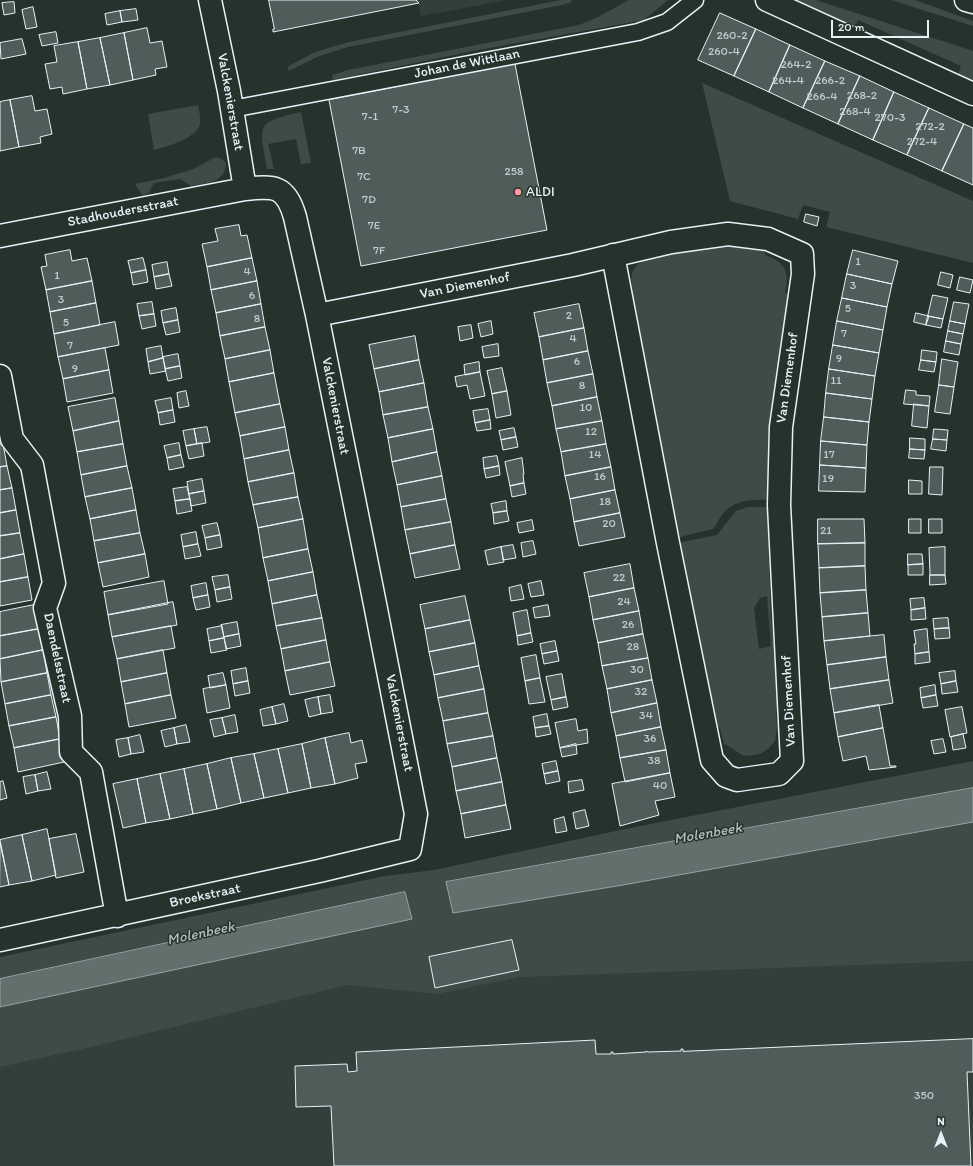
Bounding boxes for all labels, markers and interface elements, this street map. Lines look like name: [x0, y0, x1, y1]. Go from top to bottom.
scale bar: [833, 12, 931, 38]
text: 20 m: [838, 20, 865, 34]
house number: 260-2: [716, 29, 748, 43]
house number: 260-4: [708, 45, 740, 59]
street label: Johan de Wittlaan: [413, 46, 521, 82]
street label: Valckenierstraat: [213, 52, 247, 152]
house number: 264-2: [781, 58, 811, 72]
house number: 264-4: [772, 74, 804, 88]
house number: 266-2: [815, 74, 845, 88]
house number: 268-2: [847, 89, 877, 103]
house number: 266-4: [806, 90, 838, 104]
house number: 7-3: [392, 103, 410, 117]
house number: 268-4: [839, 105, 871, 119]
house number: 7-1: [362, 110, 378, 124]
house number: 270-3: [874, 111, 906, 125]
house number: 272-2: [915, 120, 945, 134]
house number: 272-4: [907, 135, 937, 149]
house number: 7B: [352, 144, 366, 158]
house number: 258: [504, 165, 524, 179]
house number: 7C: [357, 170, 371, 184]
place label: ALDI: [526, 184, 555, 200]
marker: ALDI: [513, 187, 523, 197]
street label: Stadhoudersstraat: [66, 193, 180, 231]
house number: 7D: [362, 193, 376, 207]
house number: 7E: [368, 219, 380, 233]
house number: 7F: [373, 244, 385, 258]
house number: 1: [855, 255, 861, 269]
house number: 4: [243, 265, 251, 279]
house number: 1: [54, 269, 60, 283]
street label: Van Diemenhof: [419, 269, 511, 303]
house number: 3: [850, 279, 856, 293]
house number: 6: [249, 289, 255, 303]
house number: 3: [58, 293, 64, 307]
house number: 5: [845, 302, 851, 316]
house number: 2: [566, 309, 572, 323]
house number: 8: [254, 312, 260, 326]
house number: 5: [63, 316, 69, 330]
house number: 7: [841, 327, 847, 341]
house number: 4: [569, 332, 577, 346]
street label: Van Diemenhof: [773, 332, 803, 424]
house number: 7: [67, 339, 73, 353]
house number: 9: [836, 352, 842, 366]
house number: 6: [574, 355, 580, 369]
street label: Valckenierstraat: [317, 356, 353, 456]
house number: 9: [72, 362, 78, 376]
house number: 11: [830, 374, 842, 388]
house number: 8: [579, 379, 585, 393]
house number: 10: [580, 401, 592, 415]
house number: 12: [585, 425, 597, 439]
house number: 14: [589, 448, 601, 462]
house number: 17: [823, 448, 835, 462]
house number: 16: [594, 470, 606, 484]
house number: 19: [822, 472, 834, 486]
house number: 18: [599, 495, 611, 509]
house number: 20: [602, 517, 616, 531]
house number: 21: [820, 524, 832, 538]
house number: 22: [613, 571, 625, 585]
house number: 24: [617, 595, 631, 609]
street label: Daendelsstraat: [39, 611, 75, 705]
house number: 26: [622, 618, 634, 632]
house number: 28: [627, 640, 639, 654]
street label: Van Diemenhof: [778, 655, 800, 747]
house number: 30: [630, 663, 644, 677]
street label: Valckenierstraat: [381, 673, 417, 773]
house number: 32: [635, 685, 647, 699]
house number: 34: [639, 709, 653, 723]
house number: 36: [644, 732, 656, 746]
house number: 38: [647, 754, 661, 768]
house number: 40: [653, 779, 667, 793]
water label: Molenbeek: [673, 819, 743, 849]
street label: Broekstraat: [168, 880, 242, 912]
water label: Molenbeek: [165, 918, 237, 950]
house number: 350: [914, 1089, 934, 1103]
north arrow: [921, 1114, 961, 1154]
text: N: [937, 1115, 945, 1128]

